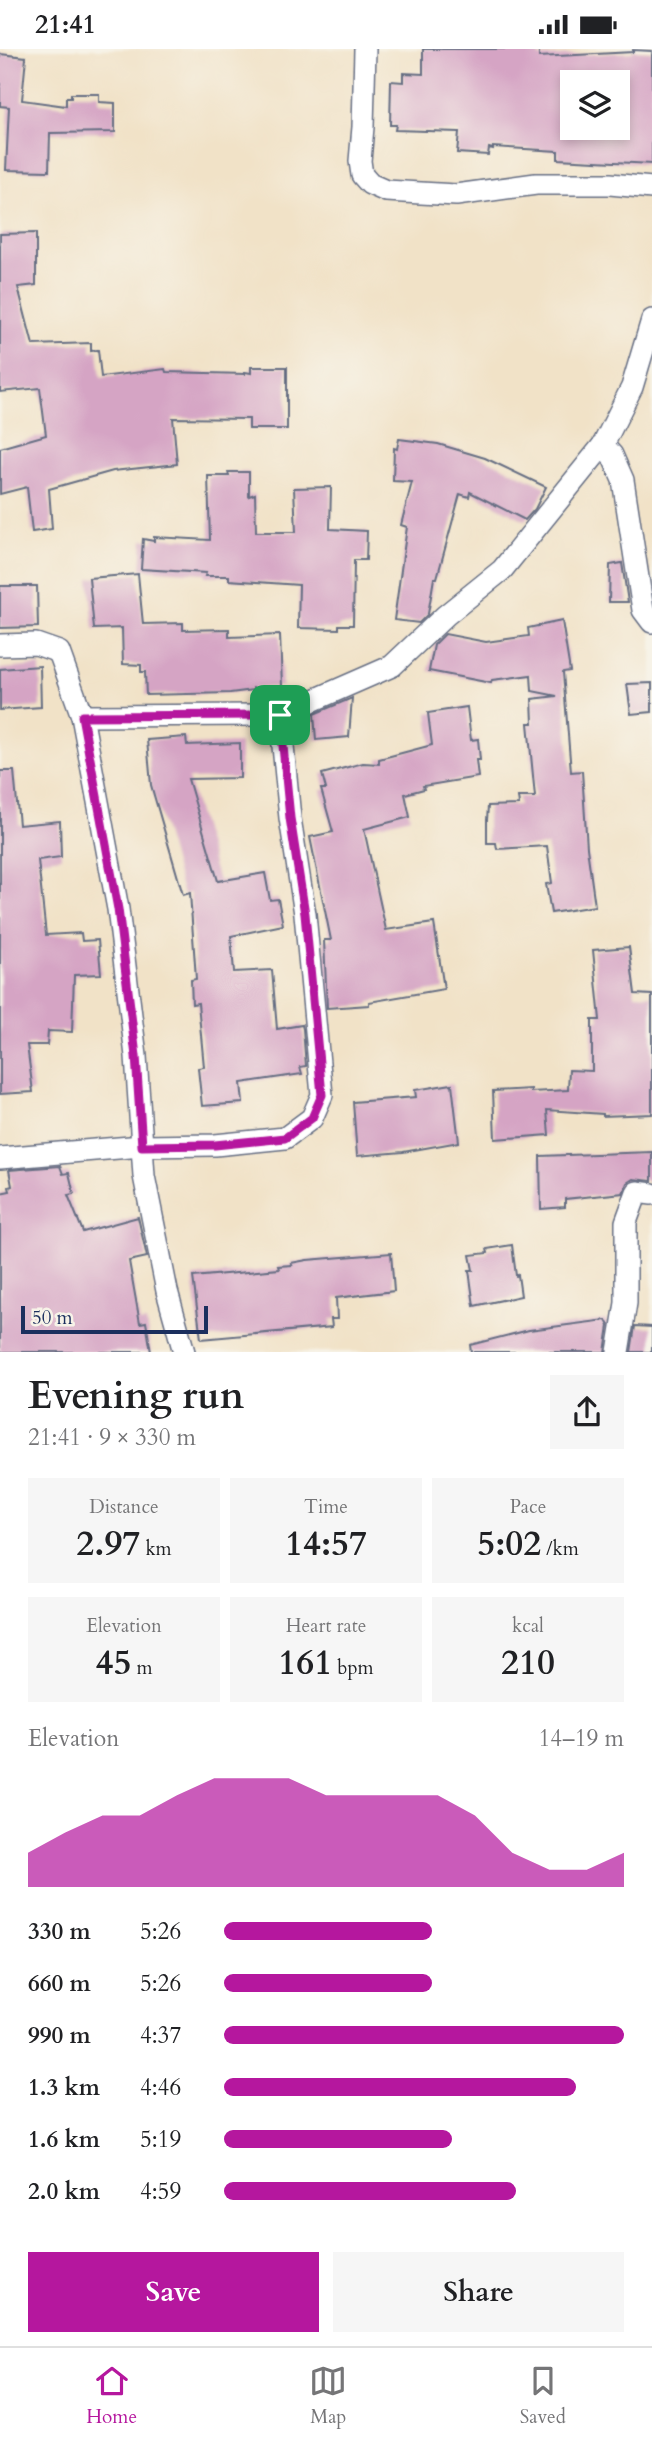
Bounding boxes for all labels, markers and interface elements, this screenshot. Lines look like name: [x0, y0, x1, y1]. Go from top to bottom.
text: 21:41: [35, 7, 96, 42]
map controls: [560, 70, 630, 140]
button: layers: [560, 70, 630, 140]
pin: [250, 685, 310, 745]
icon: arrive: [261, 696, 299, 734]
scale bar: [21, 1303, 208, 1335]
text: 50 m: [32, 1305, 73, 1331]
text: Evening run: [28, 1370, 244, 1422]
button: share: [550, 1375, 624, 1449]
text: 21:41 · 9 × 330 m: [28, 1422, 196, 1453]
text: Distance: [89, 1494, 159, 1520]
text: Time: [304, 1494, 348, 1520]
text: Pace: [510, 1494, 546, 1520]
text: 2.97: [76, 1520, 140, 1568]
text: 14:57: [285, 1520, 367, 1568]
text: 5:02: [477, 1520, 541, 1568]
text: km: [140, 1536, 172, 1562]
text: /km: [541, 1536, 579, 1562]
text: Elevation: [86, 1613, 162, 1639]
text: Heart rate: [286, 1613, 366, 1639]
text: kcal: [512, 1613, 544, 1639]
text: 45: [95, 1639, 131, 1687]
text: 161: [278, 1639, 332, 1687]
text: 210: [501, 1639, 555, 1687]
text: m: [131, 1655, 153, 1681]
text: bpm: [332, 1655, 374, 1681]
text: Elevation: [28, 1723, 119, 1754]
text: 14–19 m: [539, 1723, 624, 1754]
text: 330 m: [28, 1916, 91, 1947]
text: 5:26: [140, 1916, 181, 1947]
text: 660 m: [28, 1968, 91, 1999]
text: 5:26: [140, 1968, 181, 1999]
text: 990 m: [28, 2020, 91, 2051]
text: 4:37: [140, 2020, 181, 2051]
text: 1.3 km: [28, 2072, 100, 2103]
text: 4:46: [140, 2072, 181, 2103]
text: 1.6 km: [28, 2124, 100, 2155]
text: 5:19: [140, 2124, 181, 2155]
text: 2.0 km: [28, 2176, 100, 2207]
text: 4:59: [140, 2176, 181, 2207]
button: Save: [28, 2252, 319, 2332]
button: Share: [333, 2252, 624, 2332]
tab: Home: [86, 2362, 137, 2430]
tab: Map: [309, 2362, 347, 2430]
tab: Saved: [520, 2362, 566, 2430]

